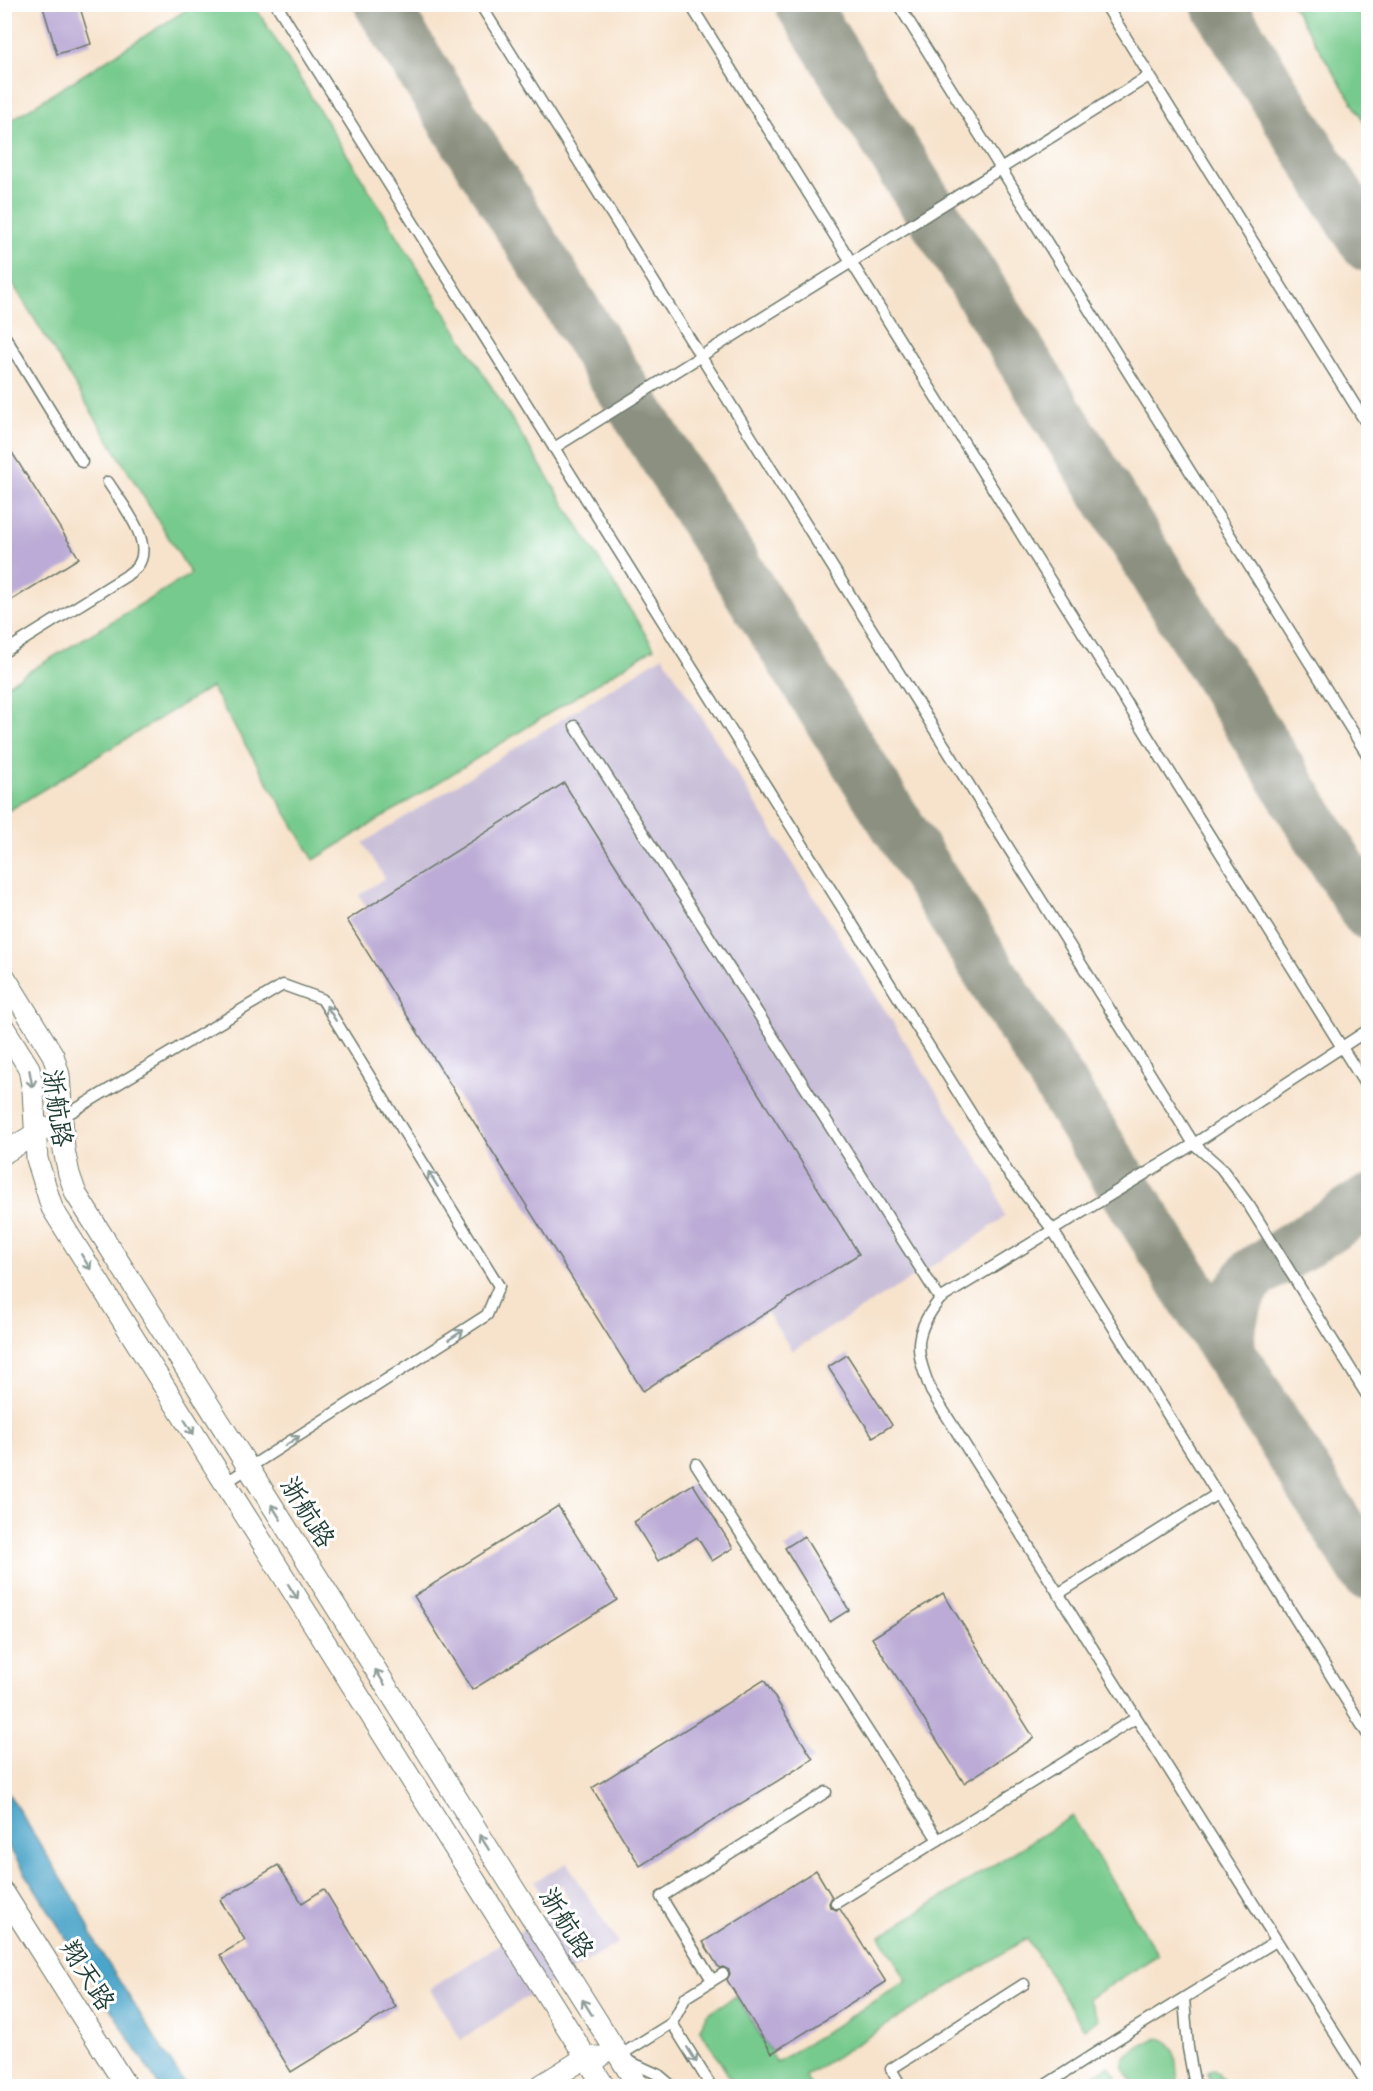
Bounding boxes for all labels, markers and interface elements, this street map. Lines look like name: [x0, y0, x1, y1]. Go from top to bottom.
one-way arrow: [324, 1004, 337, 1021]
street label: 浙航路: [31, 1067, 79, 1150]
one-way arrow: [26, 1069, 37, 1089]
one-way arrow: [426, 1171, 438, 1188]
one-way arrow: [80, 1253, 92, 1270]
one-way arrow: [447, 1329, 464, 1341]
one-way arrow: [184, 1418, 196, 1435]
one-way arrow: [283, 1434, 300, 1446]
street label: 浙航路: [269, 1470, 342, 1557]
one-way arrow: [269, 1504, 281, 1521]
one-way arrow: [288, 1583, 300, 1600]
one-way arrow: [373, 1669, 385, 1686]
one-way arrow: [477, 1834, 489, 1851]
street label: 浙航路: [528, 1881, 601, 1968]
street label: 翔天路: [49, 1933, 122, 2020]
one-way arrow: [581, 1999, 593, 2016]
one-way arrow: [686, 2046, 698, 2063]

